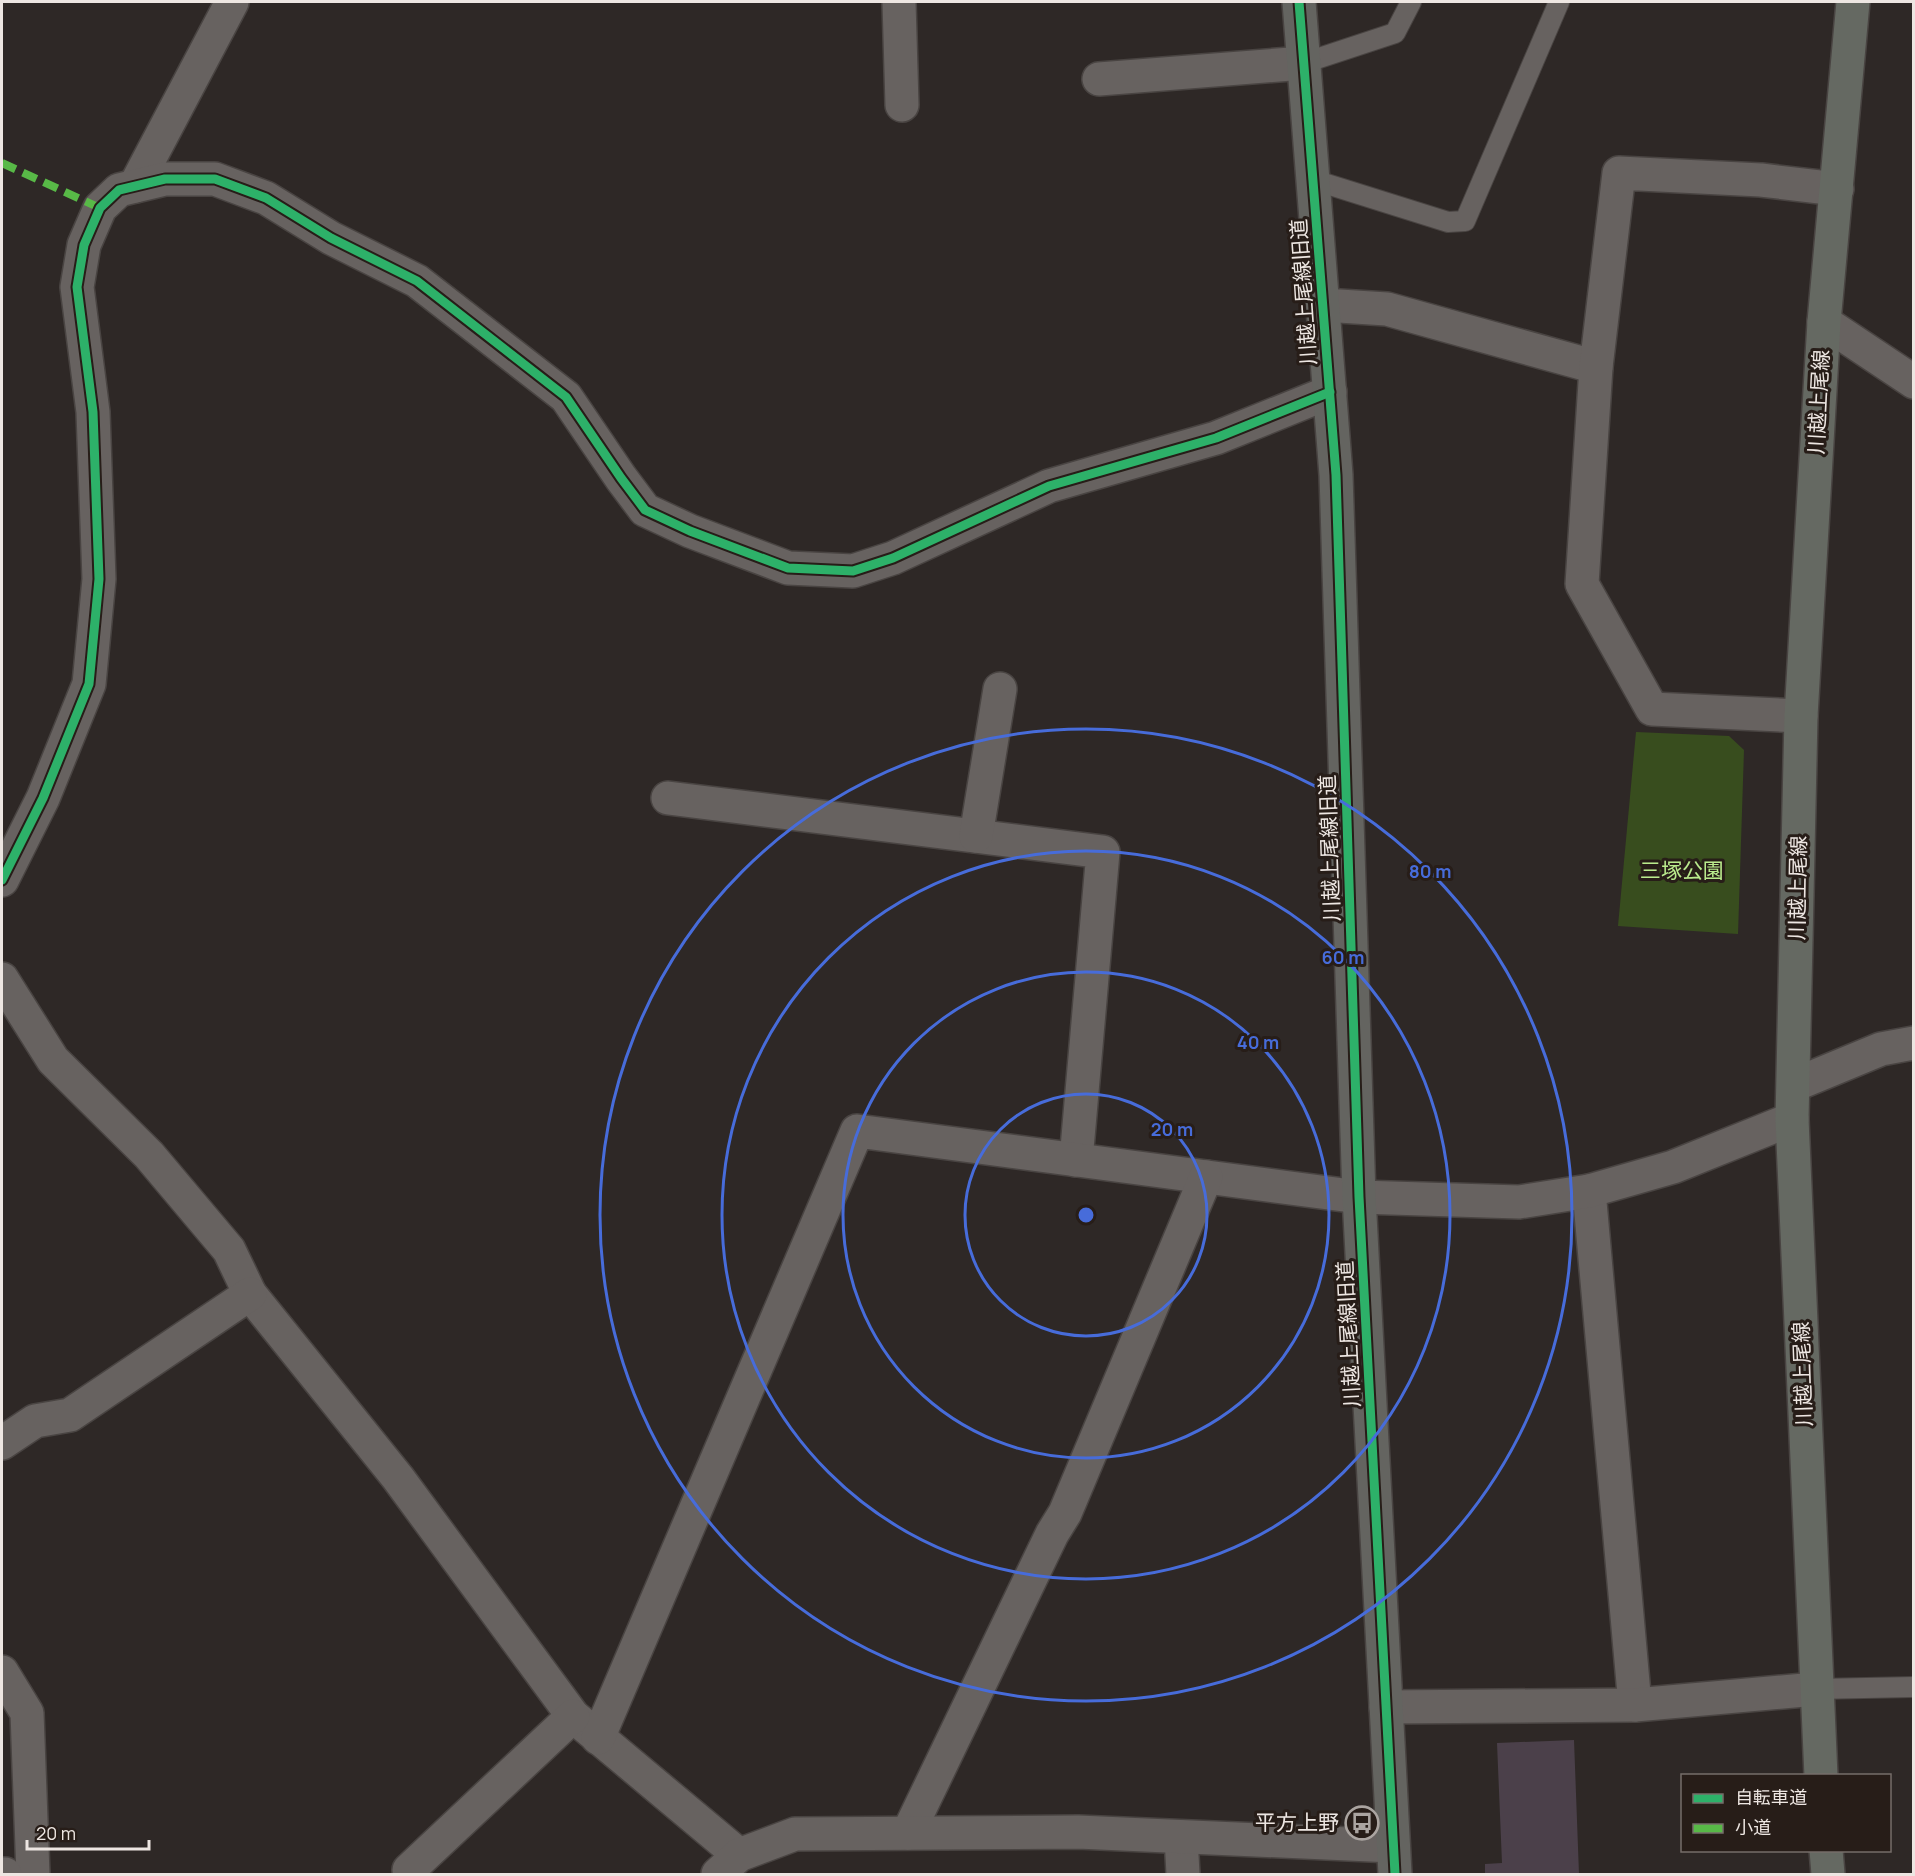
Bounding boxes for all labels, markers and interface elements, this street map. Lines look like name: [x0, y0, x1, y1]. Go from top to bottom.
street label: 川越上尾線旧道: [1284, 218, 1322, 366]
street label: 川越上尾線: [1801, 349, 1835, 455]
street label: 川越上尾線旧道: [1312, 774, 1346, 922]
street label: 川越上尾線: [1782, 835, 1812, 941]
park label: 三塚公園: [1640, 856, 1724, 884]
text: 80 m: [1409, 859, 1451, 883]
text: 60 m: [1322, 945, 1364, 969]
text: 40 m: [1237, 1030, 1279, 1054]
text: 20 m: [1151, 1117, 1193, 1141]
centre of rings: [1076, 1205, 1096, 1225]
street label: 川越上尾線旧道: [1330, 1260, 1366, 1408]
street label: 川越上尾線: [1786, 1321, 1818, 1427]
legend: [1681, 1774, 1891, 1852]
text: 自転車道: [1735, 1785, 1807, 1809]
bus stop icon: 平方上野: [1344, 1805, 1380, 1841]
place label: 平方上野: [1255, 1808, 1339, 1836]
scale bar: [27, 1813, 148, 1851]
text: 小道: [1735, 1815, 1771, 1839]
text: 20 m: [36, 1821, 76, 1845]

